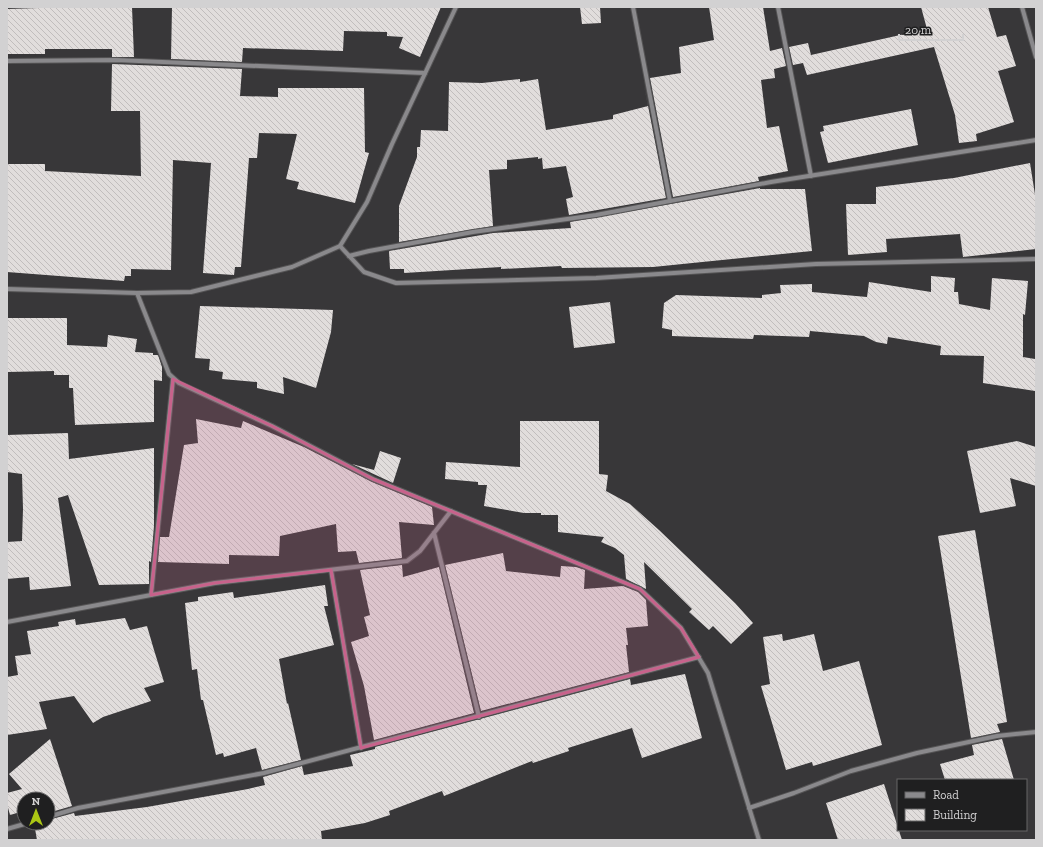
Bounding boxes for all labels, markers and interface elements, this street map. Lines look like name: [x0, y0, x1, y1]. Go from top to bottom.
scale bar: [899, 16, 963, 42]
text: 20 m: [905, 23, 932, 37]
legend: [897, 779, 1027, 831]
text: Road: [933, 788, 959, 802]
north arrow: [16, 791, 56, 831]
text: N: [32, 795, 41, 808]
text: Building: [933, 808, 977, 822]

